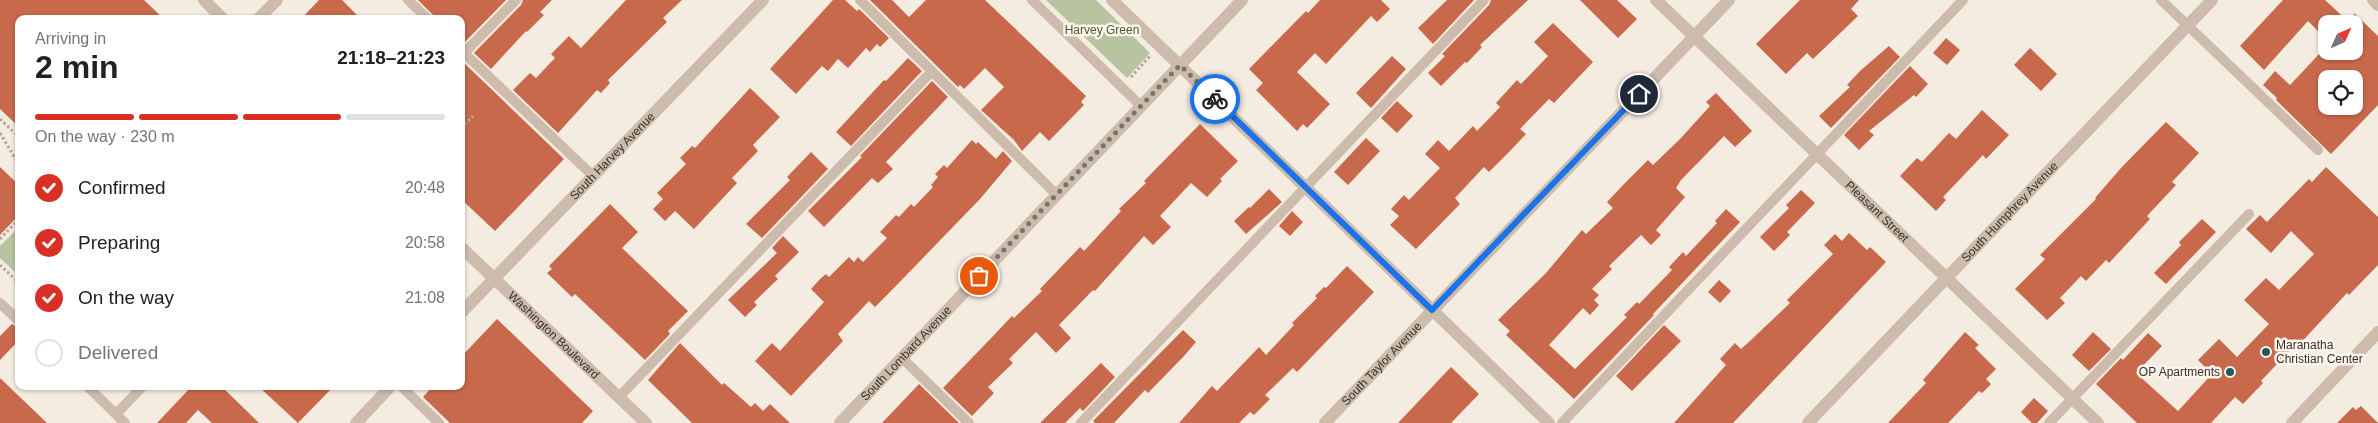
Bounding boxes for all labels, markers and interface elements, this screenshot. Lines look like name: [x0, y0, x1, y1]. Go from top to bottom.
north arrow: [2318, 15, 2362, 60]
map controls: [2318, 15, 2363, 115]
park label: Harvey Green: [1065, 23, 1139, 37]
text: Arriving in: [35, 30, 106, 47]
text: 21:18–21:23: [337, 47, 445, 68]
text: 2 min: [35, 49, 119, 85]
button: locate: [2318, 70, 2363, 115]
pin: [1618, 73, 1660, 115]
courier: [1190, 74, 1240, 124]
icon: home: [1625, 80, 1653, 108]
icon: bike: [1201, 85, 1229, 113]
street label: South Harvey Avenue: [567, 109, 658, 203]
text: On the way · 230 m: [35, 128, 175, 145]
street label: South Humphrey Avenue: [1959, 159, 2061, 265]
icon: check: [35, 174, 63, 202]
text: Confirmed: [78, 177, 166, 198]
street label: Pleasant Street: [1843, 178, 1912, 245]
text: 20:48: [405, 179, 445, 196]
icon: check: [35, 229, 63, 257]
text: Preparing: [78, 232, 160, 253]
text: 20:58: [405, 234, 445, 251]
pin: [958, 255, 1000, 297]
icon: bag: [965, 262, 993, 290]
icon: check: [35, 284, 63, 312]
text: On the way: [78, 287, 174, 308]
text: 21:08: [405, 289, 445, 306]
street label: Washington Boulevard: [505, 289, 602, 382]
street label: South Lombard Avenue: [858, 303, 955, 404]
street label: South Taylor Avenue: [1339, 319, 1425, 408]
place label: Maranatha Christian Center: [2276, 338, 2363, 366]
text: Delivered: [78, 342, 158, 363]
marker: Maranatha Christian Center: [2260, 346, 2272, 358]
place label: OP Apartments: [2139, 365, 2220, 379]
marker: OP Apartments: [2224, 366, 2236, 378]

